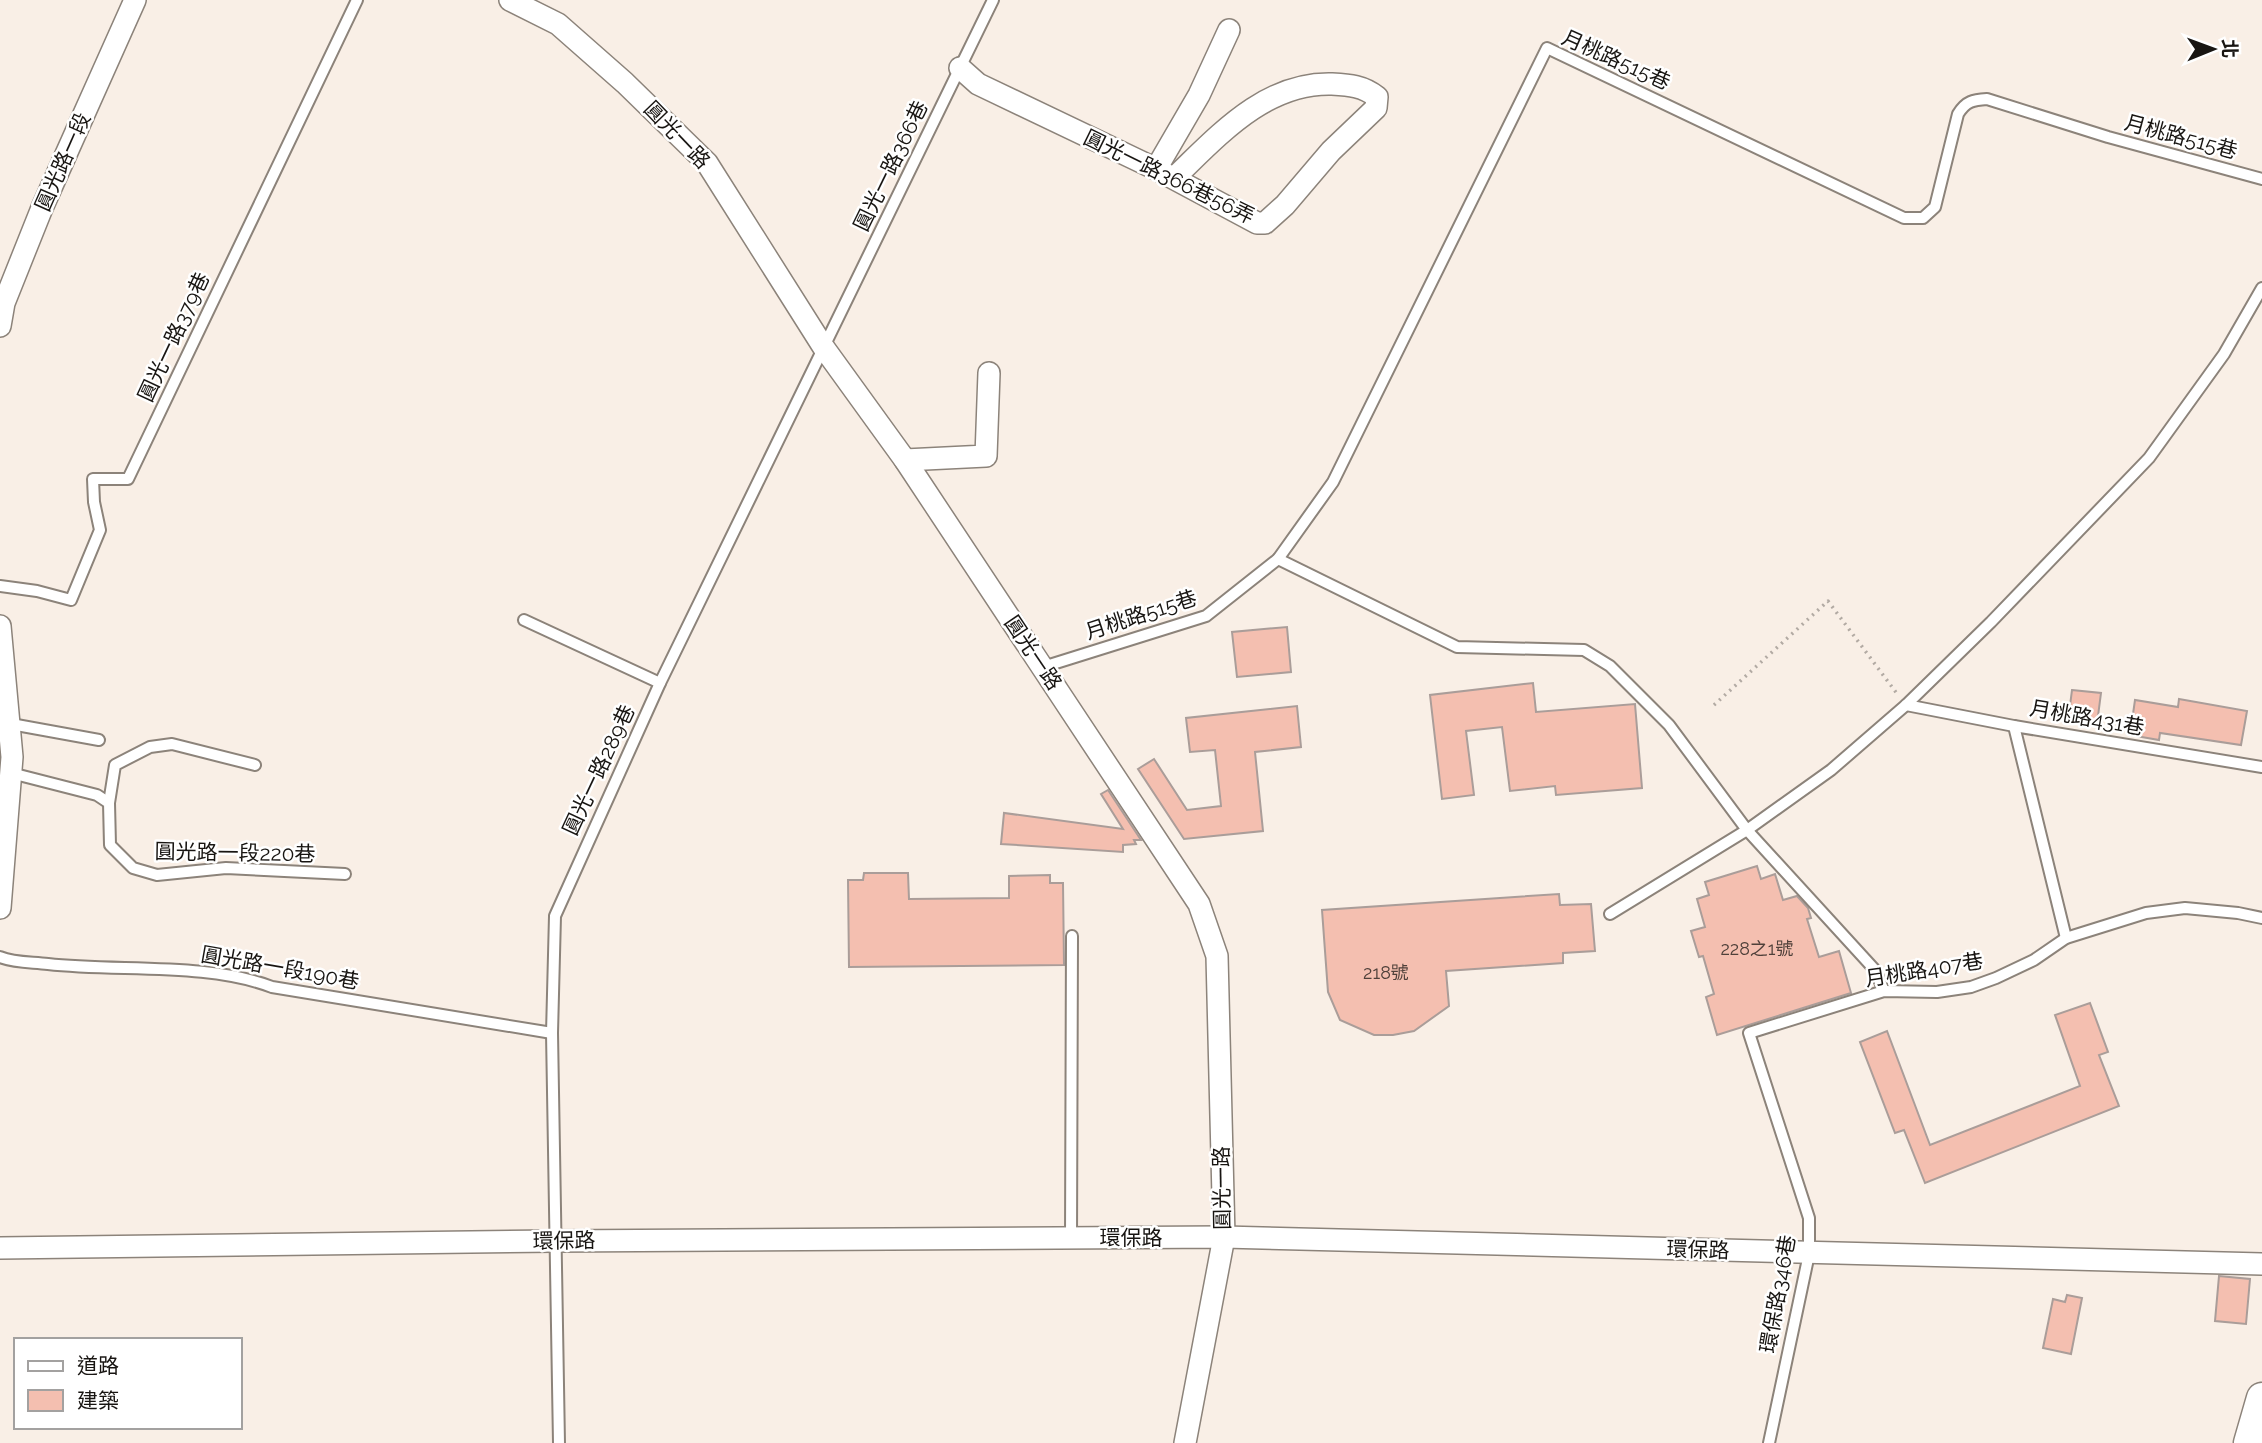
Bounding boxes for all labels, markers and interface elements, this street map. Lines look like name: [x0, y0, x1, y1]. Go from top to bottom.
north arrow: [2178, 14, 2248, 84]
street label: 月桃路515巷: [1558, 25, 1674, 95]
text: 北: [2219, 39, 2241, 58]
street label: 圓光一路: [639, 96, 716, 174]
street label: 圓光一路366巷: [848, 97, 933, 235]
street label: 圓光路一段: [30, 109, 95, 215]
street label: 月桃路515巷: [2122, 109, 2240, 164]
street label: 圓光一路366巷56弄: [1080, 124, 1259, 229]
street label: 圓光一路379巷: [133, 268, 214, 405]
street label: 月桃路515巷: [1082, 585, 1200, 644]
street label: 圓光一路: [1000, 611, 1067, 695]
street label: 月桃路431巷: [2028, 695, 2146, 740]
street label: 圓光一路289巷: [557, 701, 640, 839]
street label: 圓光路一段220巷: [154, 839, 316, 866]
house number: 228之1號: [1720, 938, 1794, 959]
street label: 圓光路一段190巷: [199, 941, 361, 994]
street label: 月桃路407巷: [1863, 948, 1985, 991]
house number: 218號: [1363, 962, 1409, 983]
street label: 圓光一路: [1208, 1146, 1235, 1230]
street label: 環保路: [1100, 1225, 1163, 1250]
street label: 環保路: [532, 1227, 596, 1254]
street label: 環保路346巷: [1755, 1233, 1800, 1355]
street label: 環保路: [1666, 1236, 1730, 1263]
legend: [14, 1338, 242, 1429]
text: 道路: [77, 1353, 119, 1378]
text: 建築: [77, 1388, 119, 1413]

